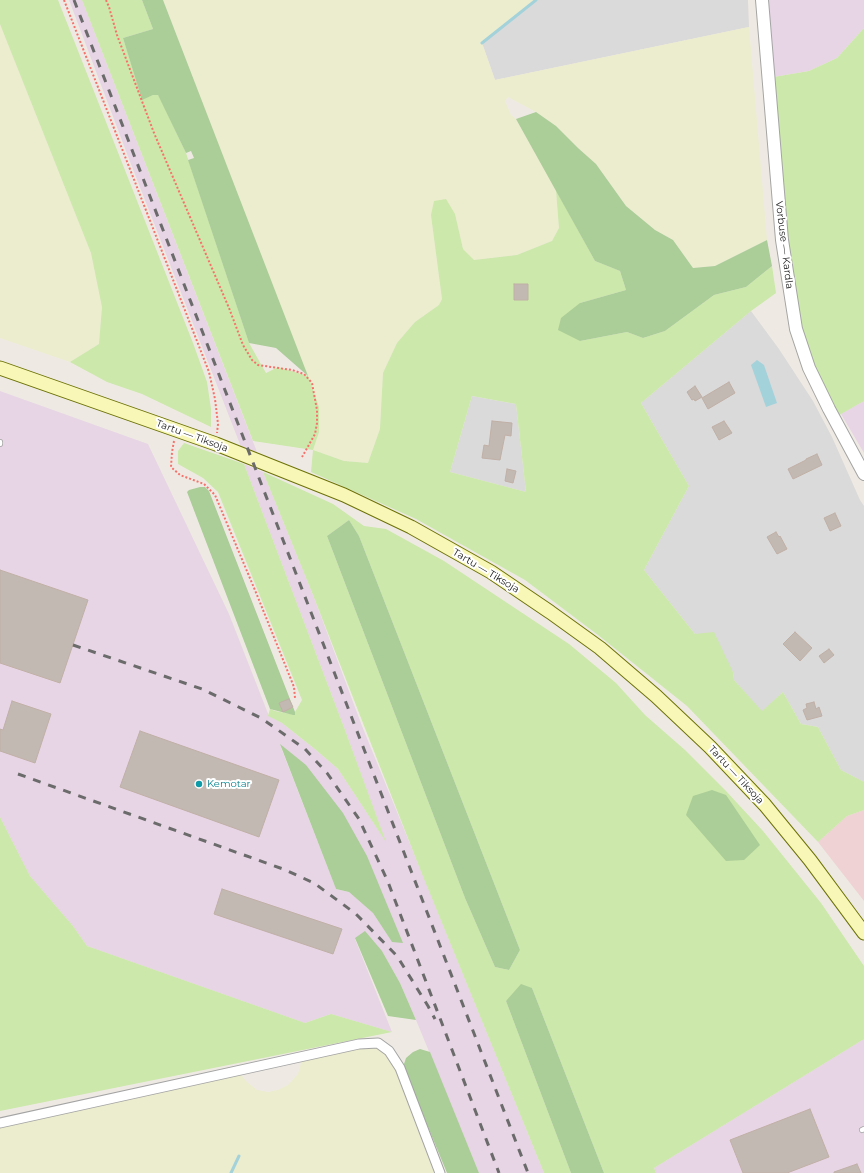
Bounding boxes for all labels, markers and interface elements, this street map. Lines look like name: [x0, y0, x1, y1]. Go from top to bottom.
street label: Vorbuse — Kardla: [773, 200, 795, 290]
street label: Tartu — Tiksoja: [154, 417, 230, 455]
street label: Tartu — Tiksoja: [451, 546, 521, 596]
street label: Tartu — Tiksoja: [706, 743, 766, 807]
place label: Kemotar: [207, 778, 251, 790]
marker: Kemotar: [194, 779, 204, 789]

